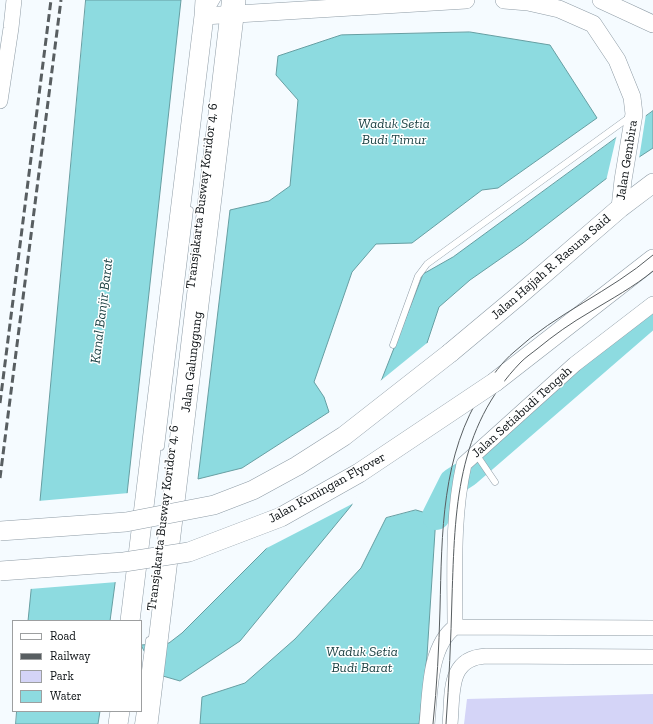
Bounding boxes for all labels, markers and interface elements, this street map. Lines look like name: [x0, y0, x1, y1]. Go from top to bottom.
street label: Transjakarta Busway Koridor 4, 6: [183, 102, 221, 290]
water label: Waduk Setia Budi Timur: [358, 116, 430, 148]
street label: Jalan Gembira: [613, 119, 641, 201]
street label: Jalan Hajjah R. Rasuna Said: [488, 211, 614, 323]
water label: Kanal Banjir Barat: [87, 257, 117, 365]
street label: Jalan Galunggung: [178, 311, 206, 413]
street label: Jalan Setiabudi Tengah: [469, 363, 575, 461]
street label: Transjakarta Busway Koridor 4, 6: [144, 424, 182, 612]
street label: Jalan Kuningan Flyover: [266, 449, 388, 527]
legend: [12, 620, 142, 712]
text: Road: [50, 629, 76, 643]
water label: Waduk Setia Budi Barat: [326, 644, 398, 676]
text: Railway: [50, 649, 91, 663]
text: Park: [50, 669, 74, 683]
text: Water: [50, 689, 82, 703]

